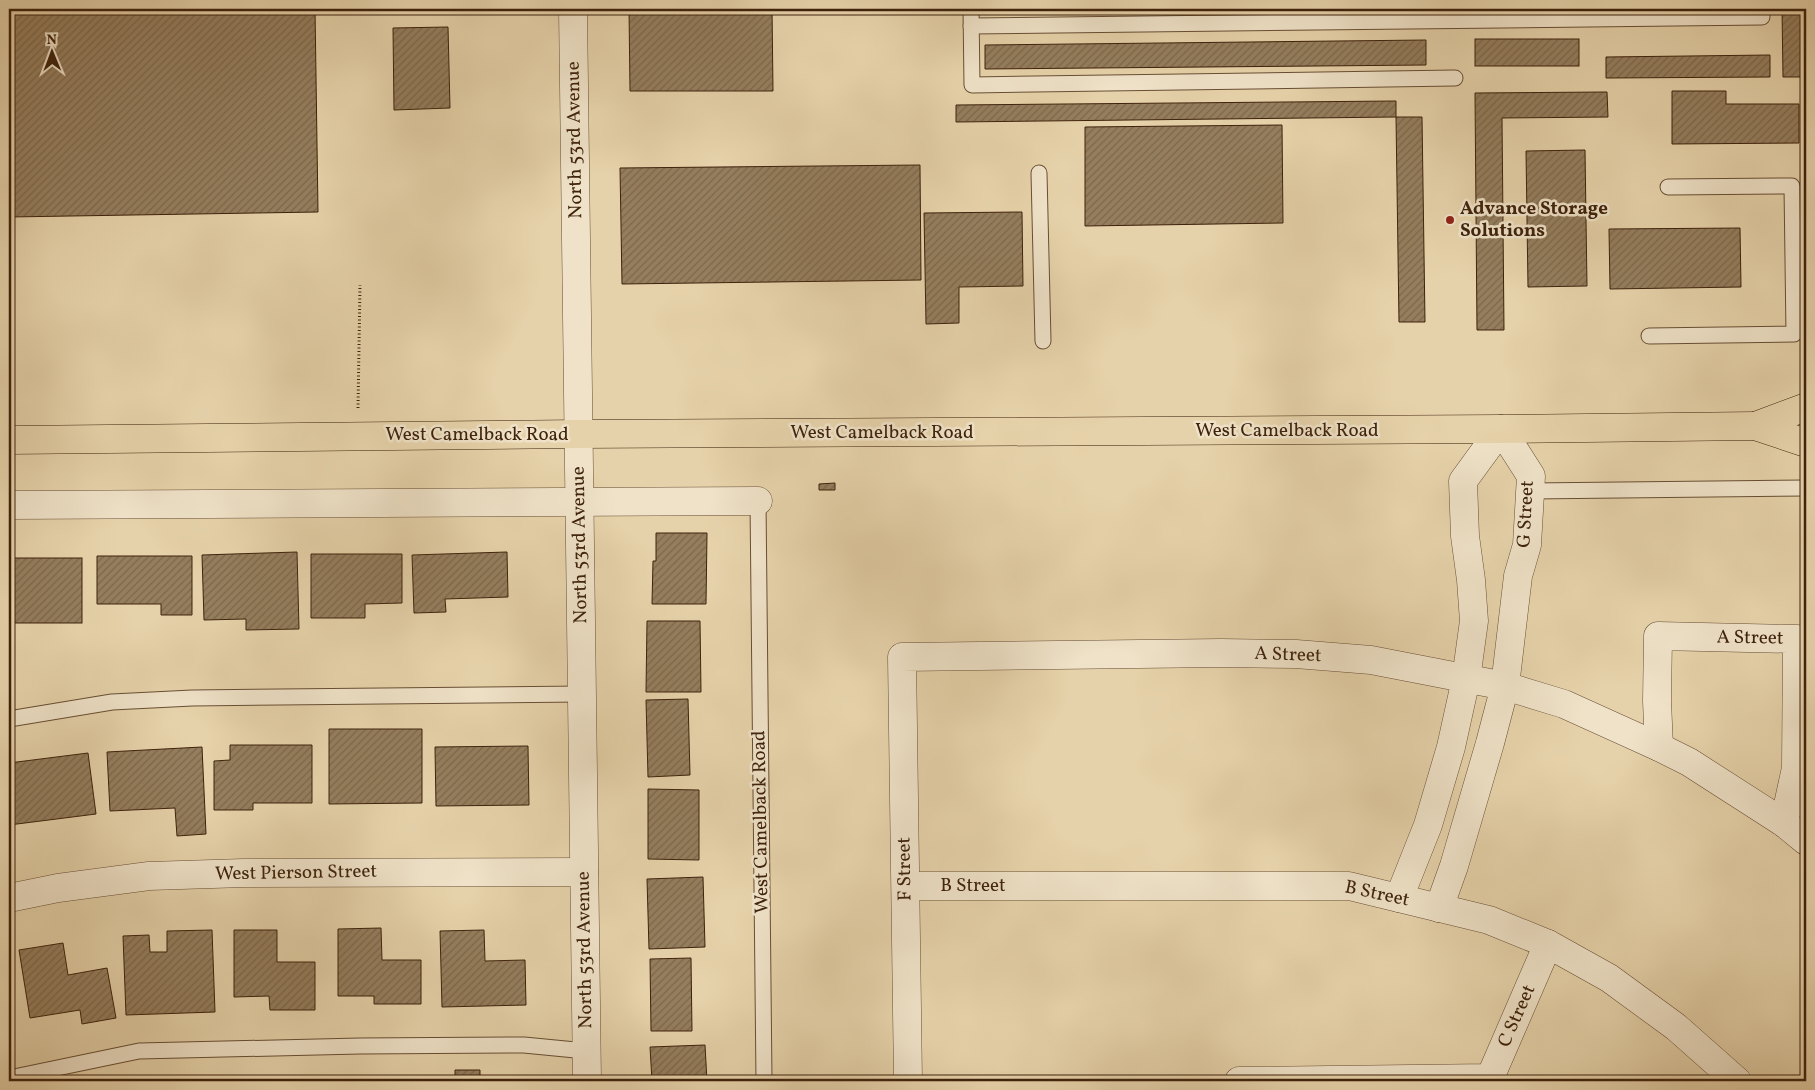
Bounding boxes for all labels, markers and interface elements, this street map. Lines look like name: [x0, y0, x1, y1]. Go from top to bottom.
north arrow: [28, 28, 78, 78]
text: N: [47, 31, 57, 50]
street label: North 53rd Avenue: [561, 61, 589, 219]
place label: Advance Storage Solutions: [1460, 196, 1608, 244]
marker: Advance Storage Solutions: [1444, 214, 1456, 226]
street label: West Camelback Road: [1195, 418, 1379, 444]
street label: West Camelback Road: [790, 420, 974, 446]
street label: West Camelback Road: [385, 422, 569, 448]
street label: North 53rd Avenue: [566, 466, 594, 624]
street label: G Street: [1511, 479, 1541, 548]
street label: A Street: [1716, 624, 1784, 652]
street label: A Street: [1254, 641, 1322, 669]
street label: West Camelback Road: [746, 730, 776, 914]
street label: F Street: [891, 836, 919, 901]
street label: West Pierson Street: [215, 859, 378, 887]
street label: North 53rd Avenue: [571, 871, 599, 1029]
street label: B Street: [940, 873, 1006, 899]
street label: B Street: [1342, 874, 1412, 914]
street label: C Street: [1492, 980, 1542, 1051]

